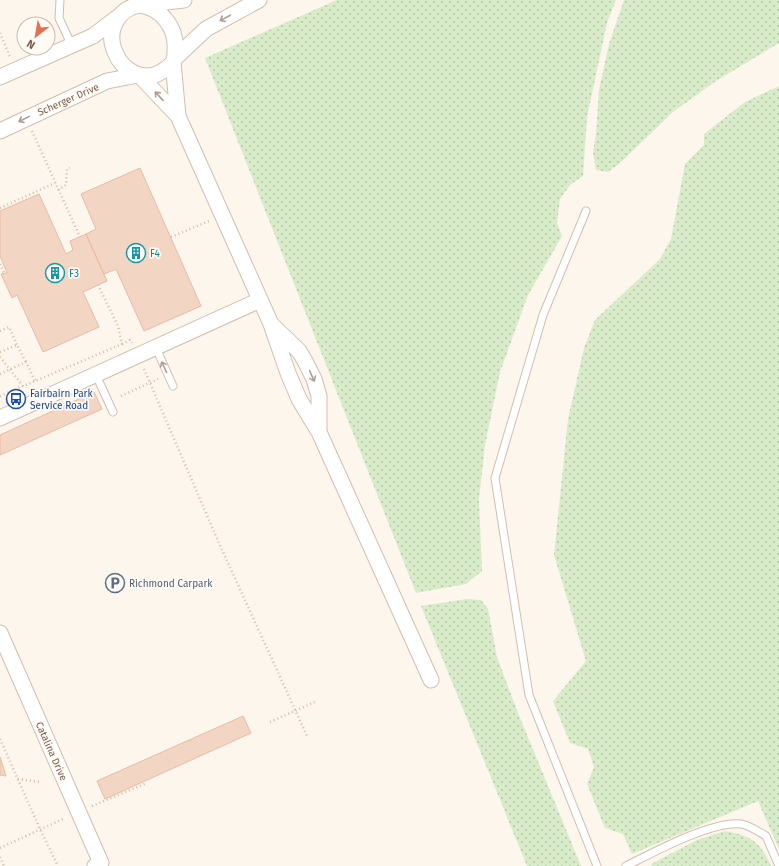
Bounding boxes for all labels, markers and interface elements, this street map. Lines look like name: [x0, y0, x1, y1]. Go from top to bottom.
one-way arrow: [219, 15, 231, 23]
north arrow: [16, 16, 56, 56]
text: N: [25, 37, 38, 52]
street label: Scherger Drive: [36, 81, 101, 119]
one-way arrow: [154, 91, 164, 101]
one-way arrow: [19, 116, 31, 123]
building icon: F4: [125, 242, 147, 264]
place label: F4: [150, 248, 161, 260]
building icon: F3: [44, 262, 66, 284]
place label: F3: [69, 268, 79, 280]
one-way arrow: [160, 361, 167, 373]
one-way arrow: [309, 369, 316, 381]
bus stop icon: Fairbairn Park Service Road: [5, 388, 27, 410]
place label: Fairbairn Park Service Road: [30, 388, 93, 412]
parking icon: Richmond Carpark: [104, 572, 126, 594]
place label: Richmond Carpark: [129, 578, 213, 590]
street label: Catalina Drive: [33, 720, 69, 783]

